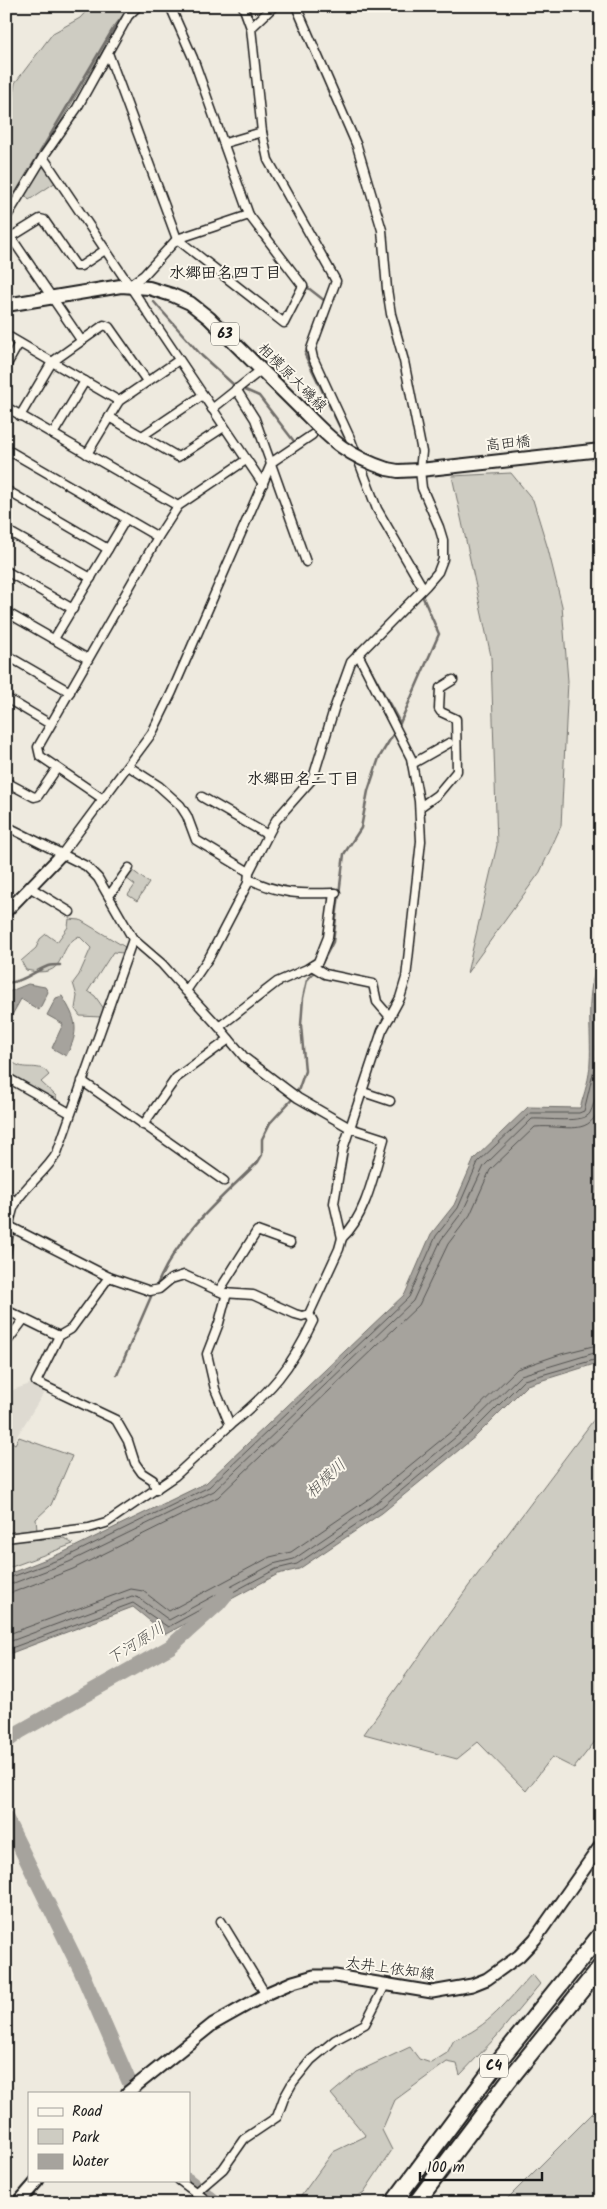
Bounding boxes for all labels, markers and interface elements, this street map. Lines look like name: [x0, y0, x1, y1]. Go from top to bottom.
district label: 水郷田名四丁目: [169, 261, 281, 286]
road number: 63: [211, 322, 239, 346]
street label: 相模原大磯線: [252, 338, 332, 418]
street label: 高田橋: [484, 430, 532, 458]
district label: 水郷田名二丁目: [247, 767, 359, 792]
water label: 相模川: [300, 1453, 352, 1505]
water label: 下河原川: [102, 1616, 170, 1672]
street label: 太井上依知線: [344, 1951, 436, 1987]
road number: C4: [480, 2054, 508, 2078]
legend: [28, 2092, 190, 2182]
text: Road: [72, 2100, 103, 2124]
text: Park: [72, 2126, 100, 2150]
scale bar: [420, 2149, 542, 2181]
text: Water: [72, 2150, 109, 2174]
text: 100 m: [427, 2156, 465, 2180]

